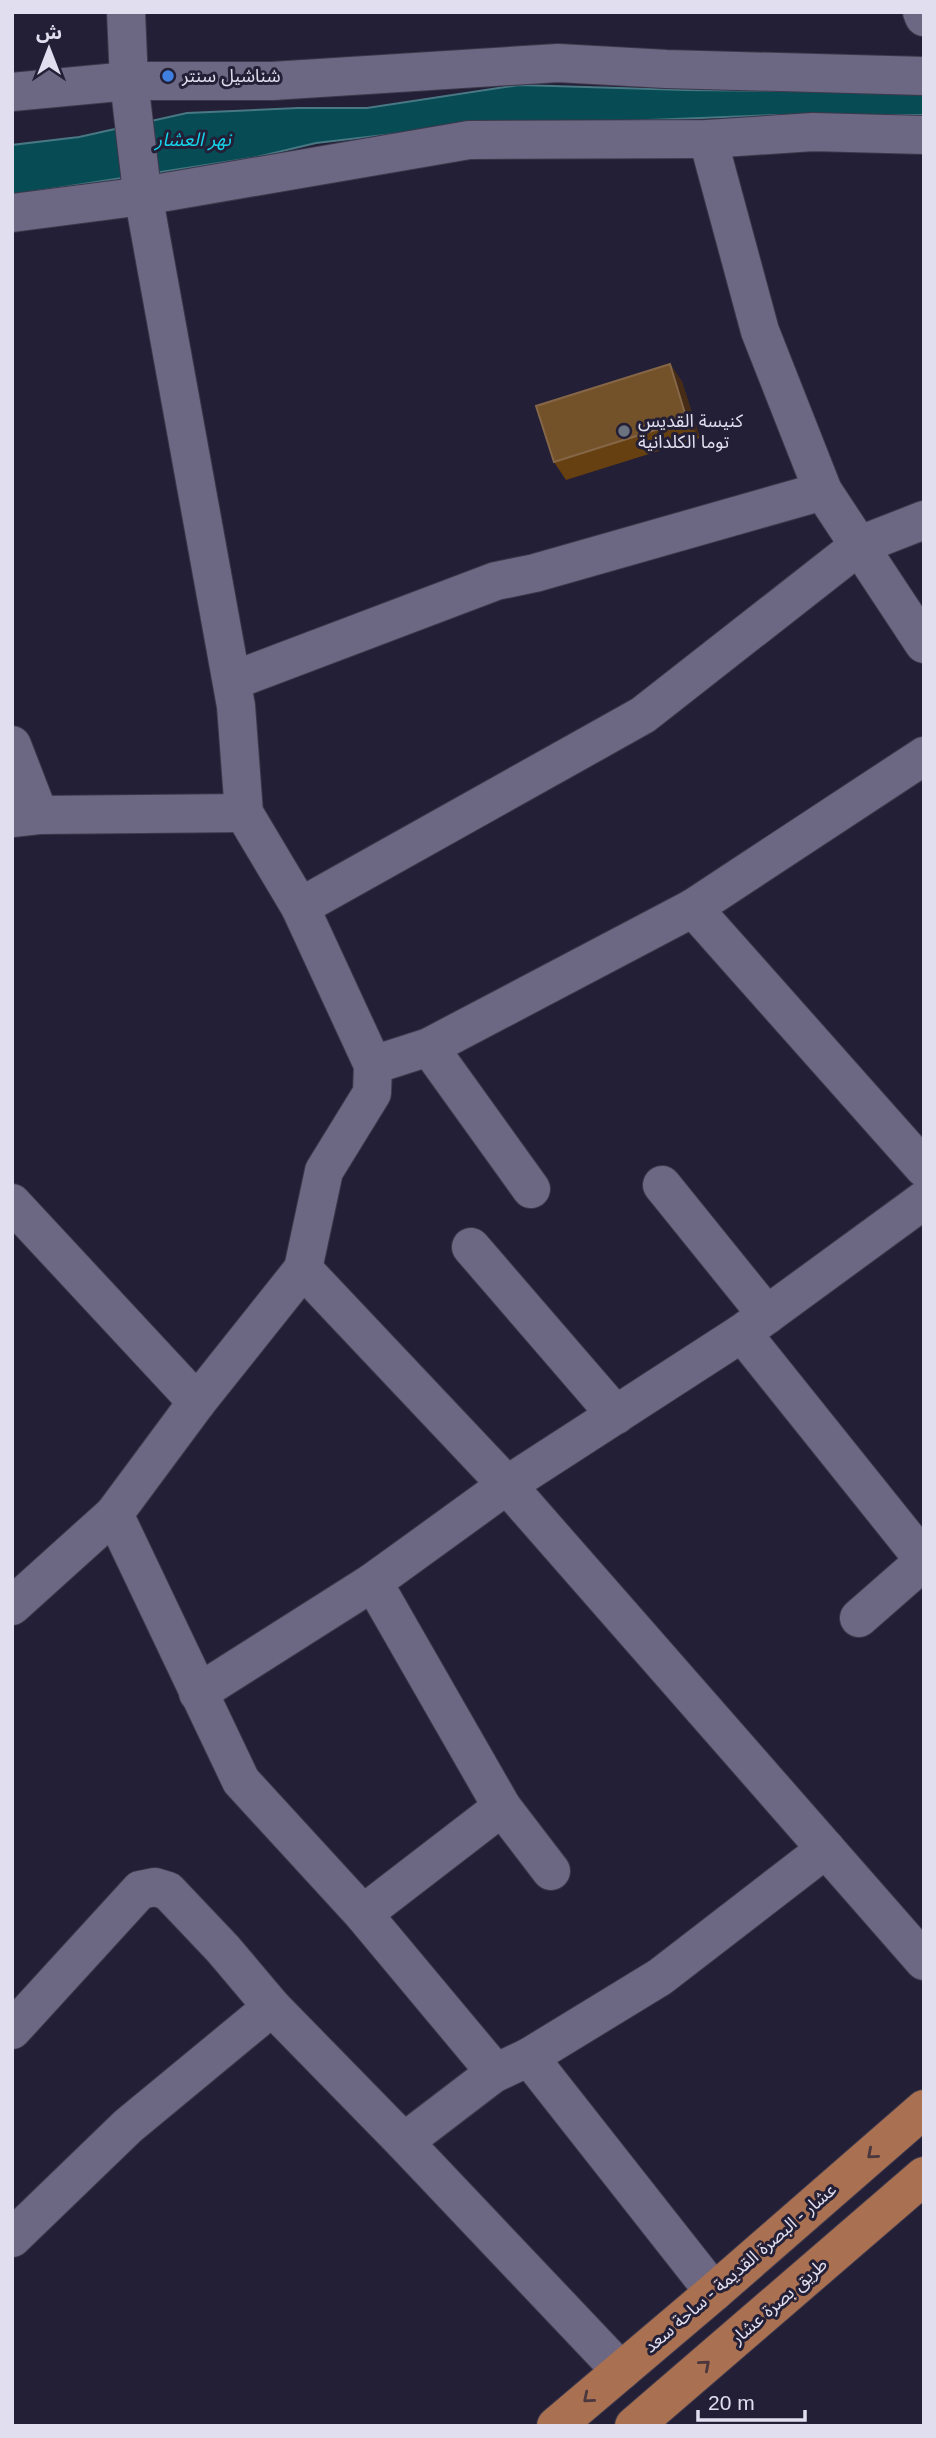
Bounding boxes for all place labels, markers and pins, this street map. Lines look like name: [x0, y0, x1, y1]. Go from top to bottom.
place label: شناشيل سنتر: [181, 66, 281, 87]
marker: شناشيل سنتر: [160, 68, 176, 84]
place label: كنيسة القديس توما الكلدانية: [638, 411, 744, 453]
marker: كنيسة القديس توما الكلدانية: [616, 423, 632, 439]

